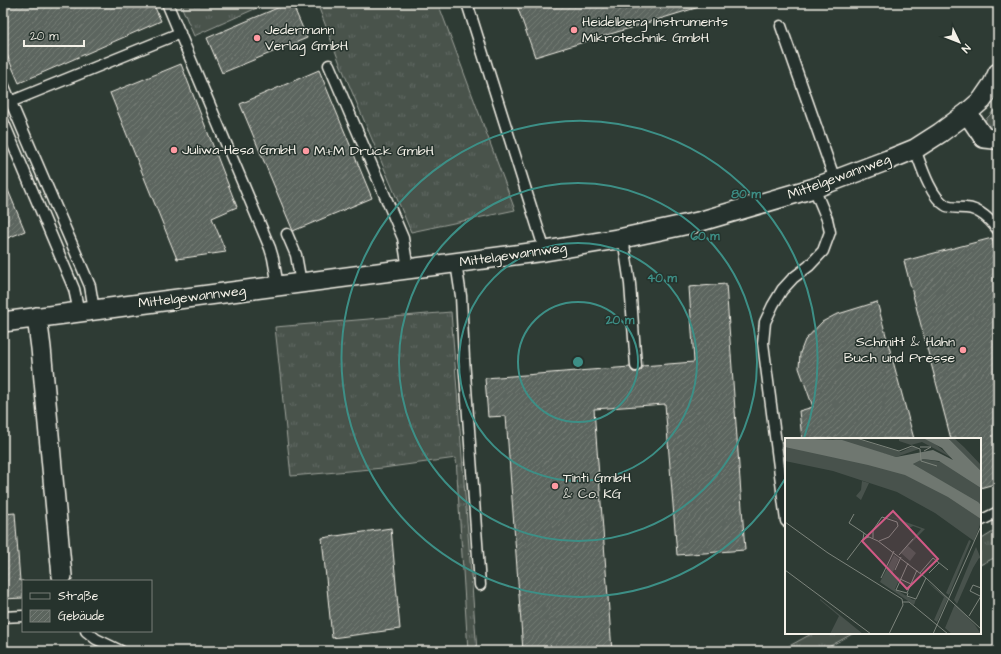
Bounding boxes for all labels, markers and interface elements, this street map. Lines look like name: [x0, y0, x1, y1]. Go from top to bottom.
place label: Heidelberg Instruments Mikrotechnik GmbH: [582, 12, 728, 48]
place label: Jedermann Verlag GmbH: [265, 20, 349, 56]
scale bar: [24, 22, 84, 48]
north arrow: [939, 22, 979, 62]
marker: Heidelberg Instruments Mikrotechnik GmbH: [569, 25, 579, 35]
text: 20 m: [30, 28, 59, 45]
marker: Jedermann Verlag GmbH: [252, 33, 262, 43]
text: N: [958, 41, 974, 56]
place label: Juliwa-Hesa GmbH: [182, 140, 297, 160]
place label: M+M Druck GmbH: [314, 141, 435, 161]
marker: Juliwa-Hesa GmbH: [169, 145, 179, 155]
marker: M+M Druck GmbH: [301, 146, 311, 156]
street label: Mittelgewannweg: [785, 149, 893, 205]
text: 80 m: [731, 186, 761, 203]
text: 60 m: [690, 228, 720, 245]
street label: Mittelgewannweg: [458, 238, 568, 272]
text: 40 m: [647, 270, 678, 287]
street label: Mittelgewannweg: [137, 280, 247, 314]
text: 20 m: [605, 312, 635, 329]
place label: Schmitt & Hahn Buch und Presse: [844, 332, 955, 368]
marker: Schmitt & Hahn Buch und Presse: [958, 345, 968, 355]
centre of rings: [571, 355, 585, 369]
inset map: [785, 438, 981, 634]
place label: Tinti GmbH & Co. KG: [563, 468, 632, 504]
marker: Tinti GmbH & Co. KG: [550, 481, 560, 491]
legend: [22, 580, 152, 632]
text: Straße: [58, 588, 99, 605]
text: Gebäude: [58, 608, 105, 625]

